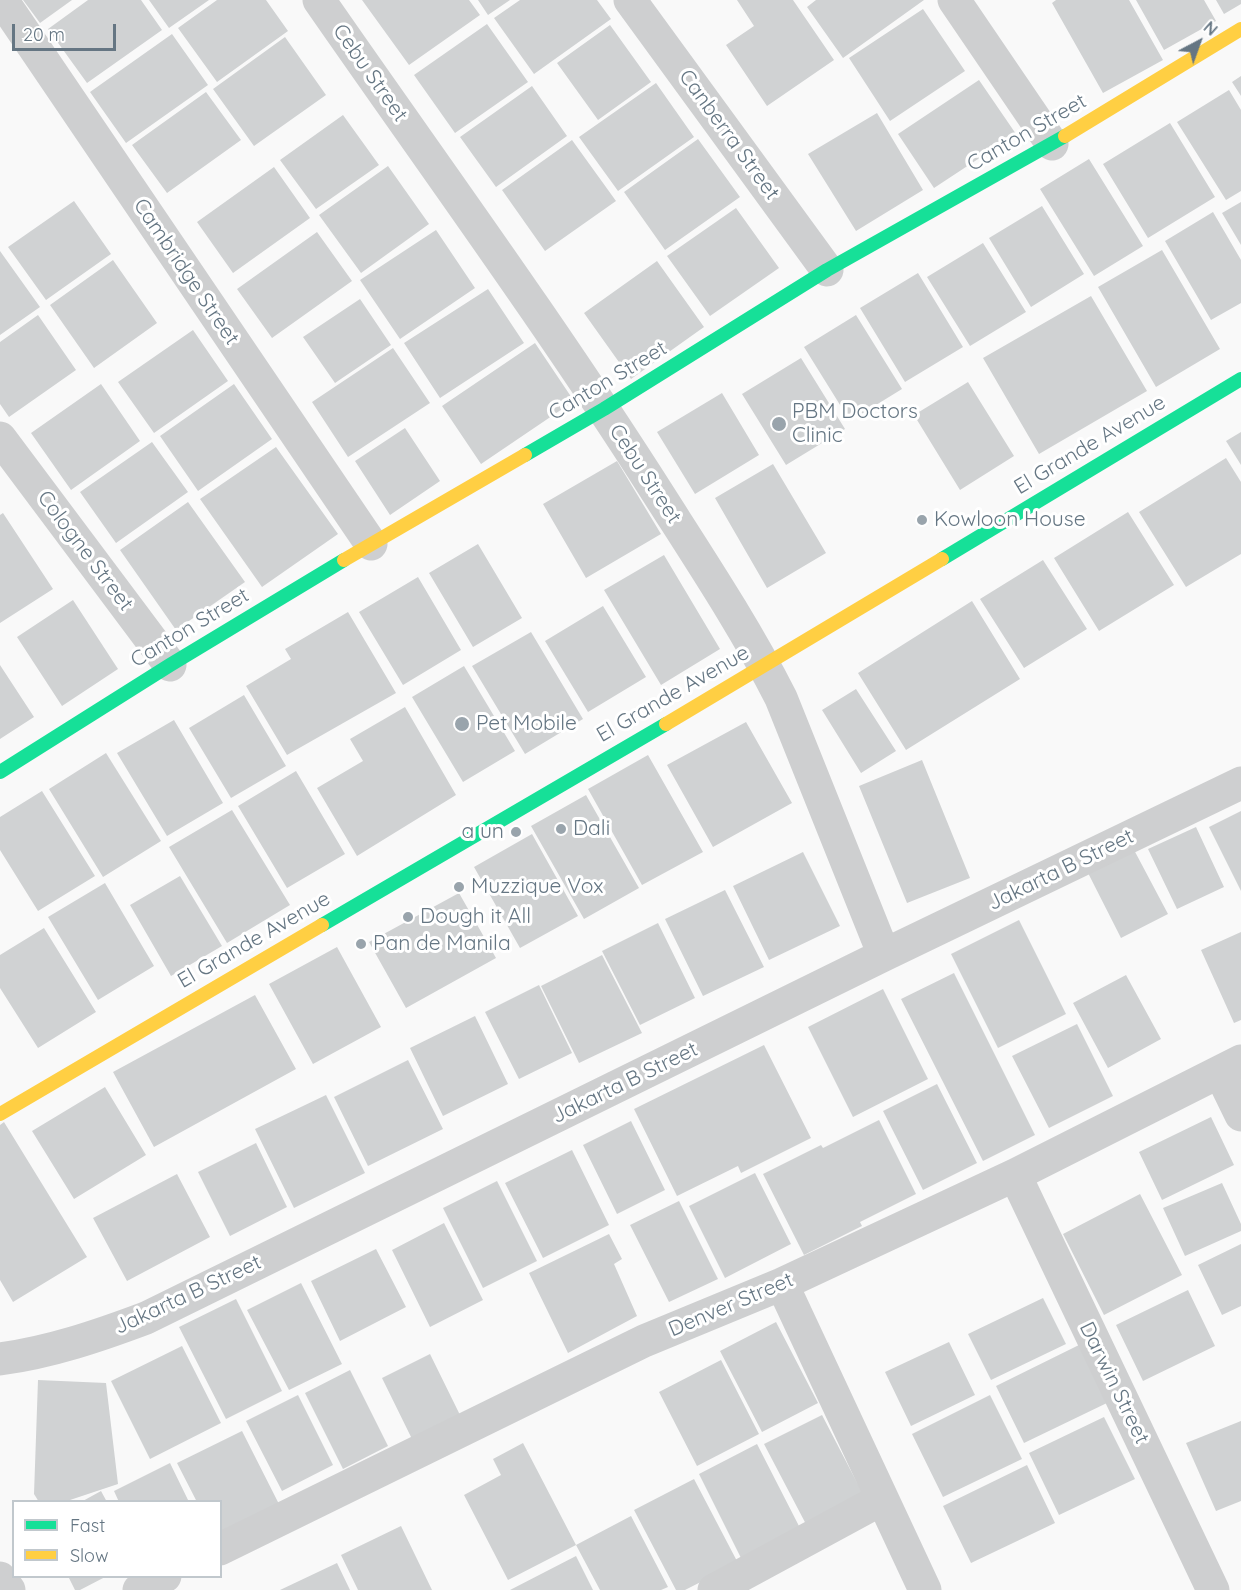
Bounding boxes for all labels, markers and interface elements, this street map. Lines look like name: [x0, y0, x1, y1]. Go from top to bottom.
scale bar: [15, 12, 118, 50]
north arrow: [1169, 12, 1229, 72]
text: N: [1200, 17, 1222, 40]
street label: Cebu Street: [327, 19, 413, 127]
text: 20 m: [23, 23, 65, 46]
street label: Canberra Street: [673, 65, 785, 205]
street label: Canton Street: [963, 89, 1091, 177]
street label: Cambridge Street: [128, 194, 244, 350]
street label: Canton Street: [544, 336, 672, 426]
street label: El Grande Avenue: [1010, 390, 1170, 500]
place label: PBM Doctors Clinic: [792, 399, 918, 449]
marker: PBM Doctors Clinic: [770, 415, 788, 433]
street label: Cebu Street: [604, 420, 686, 528]
street label: Cologne Street: [32, 486, 138, 616]
place label: Kowloon House: [934, 507, 1086, 533]
marker: Kowloon House: [915, 513, 929, 527]
street label: Canton Street: [126, 583, 254, 673]
street label: El Grande Avenue: [592, 640, 754, 748]
place label: Pet Mobile: [476, 711, 577, 737]
marker: Pet Mobile: [453, 715, 471, 733]
place label: Dali: [573, 816, 610, 842]
place label: a un: [461, 819, 504, 845]
marker: Dali: [554, 822, 568, 836]
street label: Jakarta B Street: [984, 824, 1138, 916]
marker: a un: [509, 825, 523, 839]
place label: Muzzique Vox: [471, 874, 603, 900]
marker: Muzzique Vox: [452, 880, 466, 894]
street label: El Grande Avenue: [173, 886, 335, 994]
place label: Dough it All: [420, 904, 531, 930]
marker: Dough it All: [401, 910, 415, 924]
place label: Pan de Manila: [373, 931, 511, 957]
marker: Pan de Manila: [354, 937, 368, 951]
street label: Jakarta B Street: [548, 1037, 702, 1129]
street label: Jakarta B Street: [111, 1250, 265, 1340]
street label: Denver Street: [665, 1267, 797, 1343]
street label: Darwin Street: [1074, 1318, 1154, 1448]
legend: [12, 1500, 222, 1578]
text: Fast: [70, 1514, 105, 1537]
text: Slow: [70, 1544, 108, 1567]

